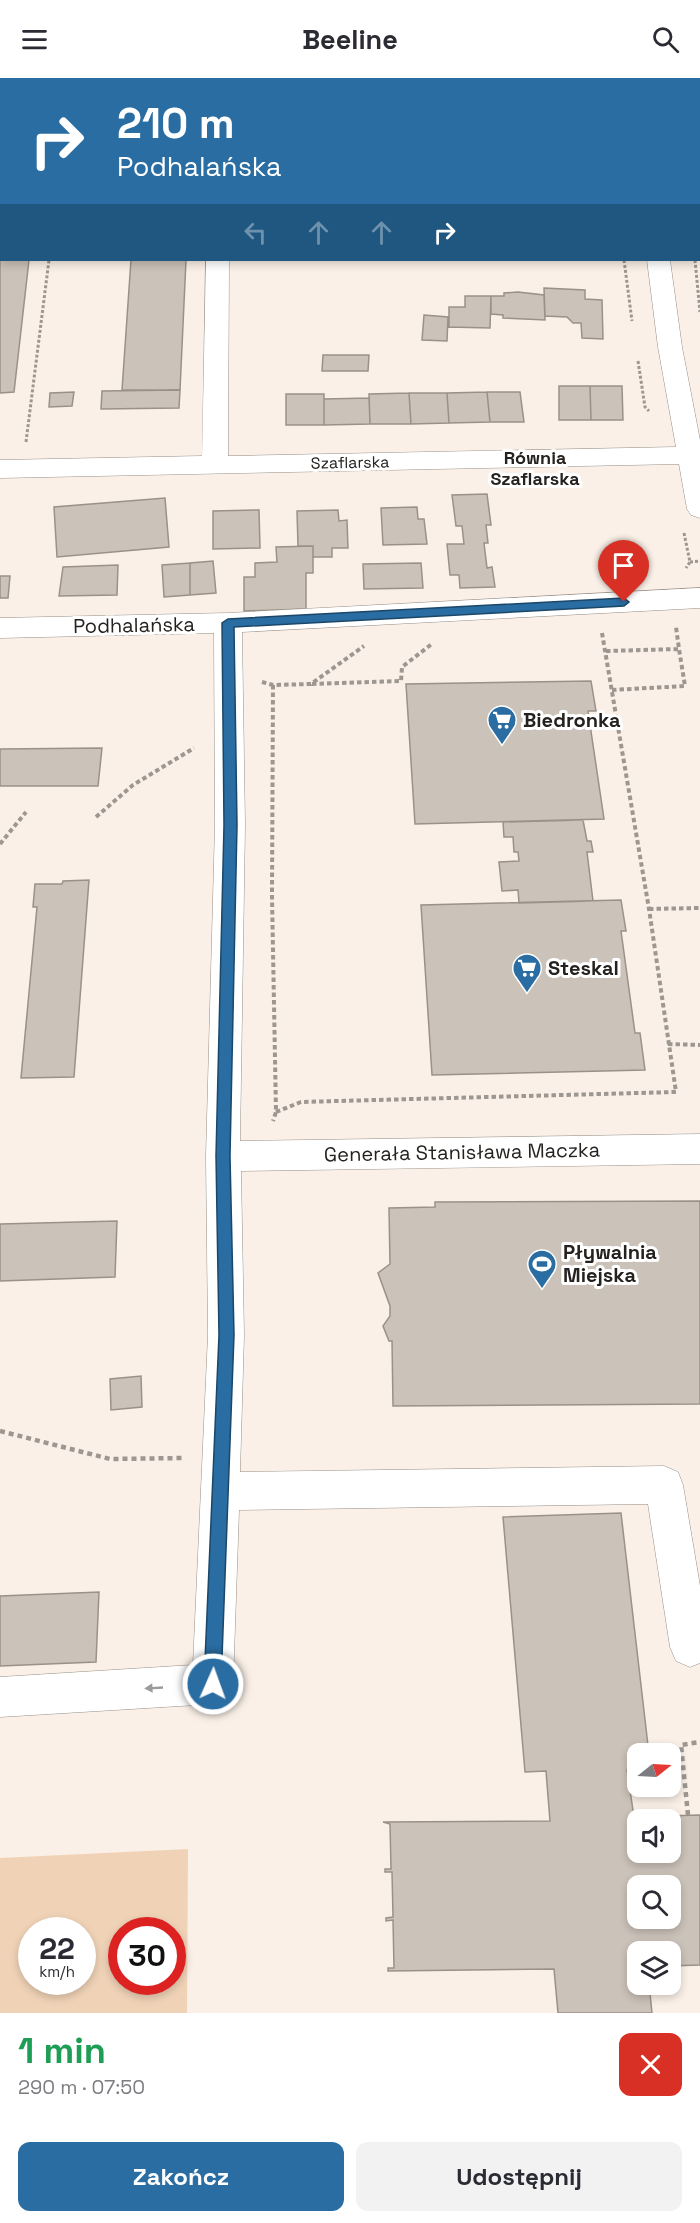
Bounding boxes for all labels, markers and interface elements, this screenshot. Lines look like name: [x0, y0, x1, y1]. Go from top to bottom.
text: Beeline: [302, 22, 398, 57]
icon: menu: [18, 23, 51, 56]
icon: search: [649, 23, 682, 56]
text: 210 m: [117, 97, 235, 150]
icon: right: [18, 102, 96, 180]
text: Podhalańska: [117, 149, 282, 184]
icon: left: [239, 216, 272, 249]
icon: ahead: [302, 216, 335, 249]
icon: ahead: [365, 216, 398, 249]
icon: right: [428, 216, 461, 249]
district label: Równia Szaflarska: [490, 446, 580, 490]
street label: Szaflarska: [311, 451, 389, 474]
pin: [598, 540, 649, 602]
icon: arrive: [607, 549, 640, 582]
street label: Podhalańska: [73, 611, 195, 639]
supermarket icon: Biedronka: [486, 704, 518, 746]
place label: Biedronka: [523, 707, 621, 733]
supermarket icon: Steskal: [511, 952, 543, 994]
place label: Steskal: [548, 955, 619, 981]
street label: Generała Stanisława Maczka: [324, 1137, 600, 1167]
place label: Pływalnia Miejska: [563, 1239, 657, 1288]
sports icon: Pływalnia Miejska: [526, 1248, 558, 1290]
position arrow: [181, 1652, 245, 1716]
one-way arrow: [145, 1683, 164, 1692]
north arrow: [627, 1743, 681, 1797]
map controls: [627, 1743, 681, 1995]
button: sound: [627, 1809, 681, 1863]
button: search: [627, 1875, 681, 1929]
speed limit sign: 30: [108, 1917, 186, 1995]
text: 22: [39, 1929, 75, 1968]
button: layers: [627, 1941, 681, 1995]
text: km/h: [39, 1962, 75, 1981]
text: 1 min: [18, 2028, 106, 2074]
button: close: [619, 2033, 682, 2096]
text: 290 m · 07:50: [18, 2074, 145, 2100]
button: Zakończ: [18, 2142, 344, 2211]
button: Udostępnij: [356, 2142, 682, 2211]

